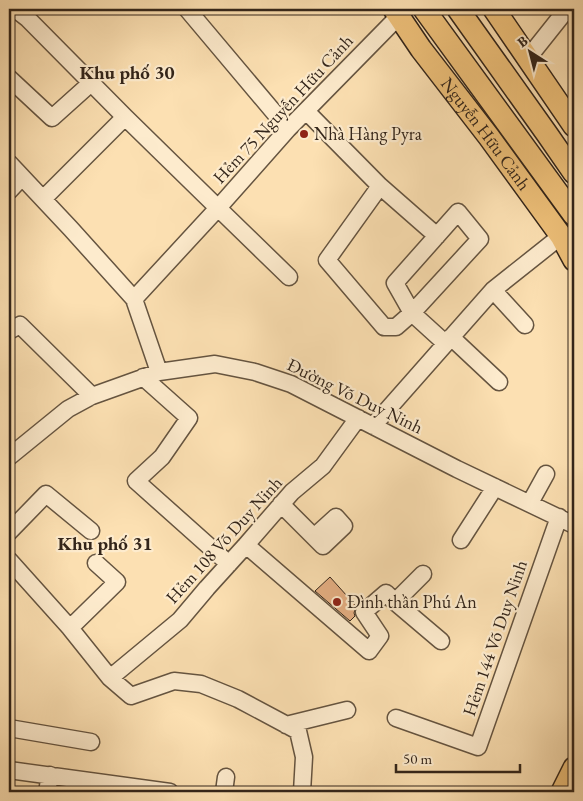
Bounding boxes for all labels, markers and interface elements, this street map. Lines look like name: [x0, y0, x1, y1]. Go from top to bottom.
north arrow: [506, 28, 556, 78]
street label: Hẻm 75 Nguyễn Hữu Cảnh: [207, 29, 358, 188]
text: B: [514, 31, 531, 51]
district label: Khu phố 30: [79, 60, 175, 85]
street label: Nguyễn Hữu Cảnh: [436, 72, 536, 195]
place label: Nhà Hàng Pyra: [314, 122, 423, 145]
marker: Nhà Hàng Pyra: [298, 128, 310, 140]
street label: Đường Võ Duy Ninh: [283, 353, 427, 438]
street label: Hẻm 108 Võ Duy Ninh: [160, 471, 287, 608]
district label: Khu phố 31: [57, 531, 153, 556]
street label: Hẻm 144 Võ Duy Ninh: [457, 557, 532, 719]
place label: Đình thần Phú An: [347, 590, 477, 613]
marker: Đình thần Phú An: [331, 596, 343, 608]
scale bar: [396, 741, 519, 773]
text: 50 m: [403, 749, 432, 768]

